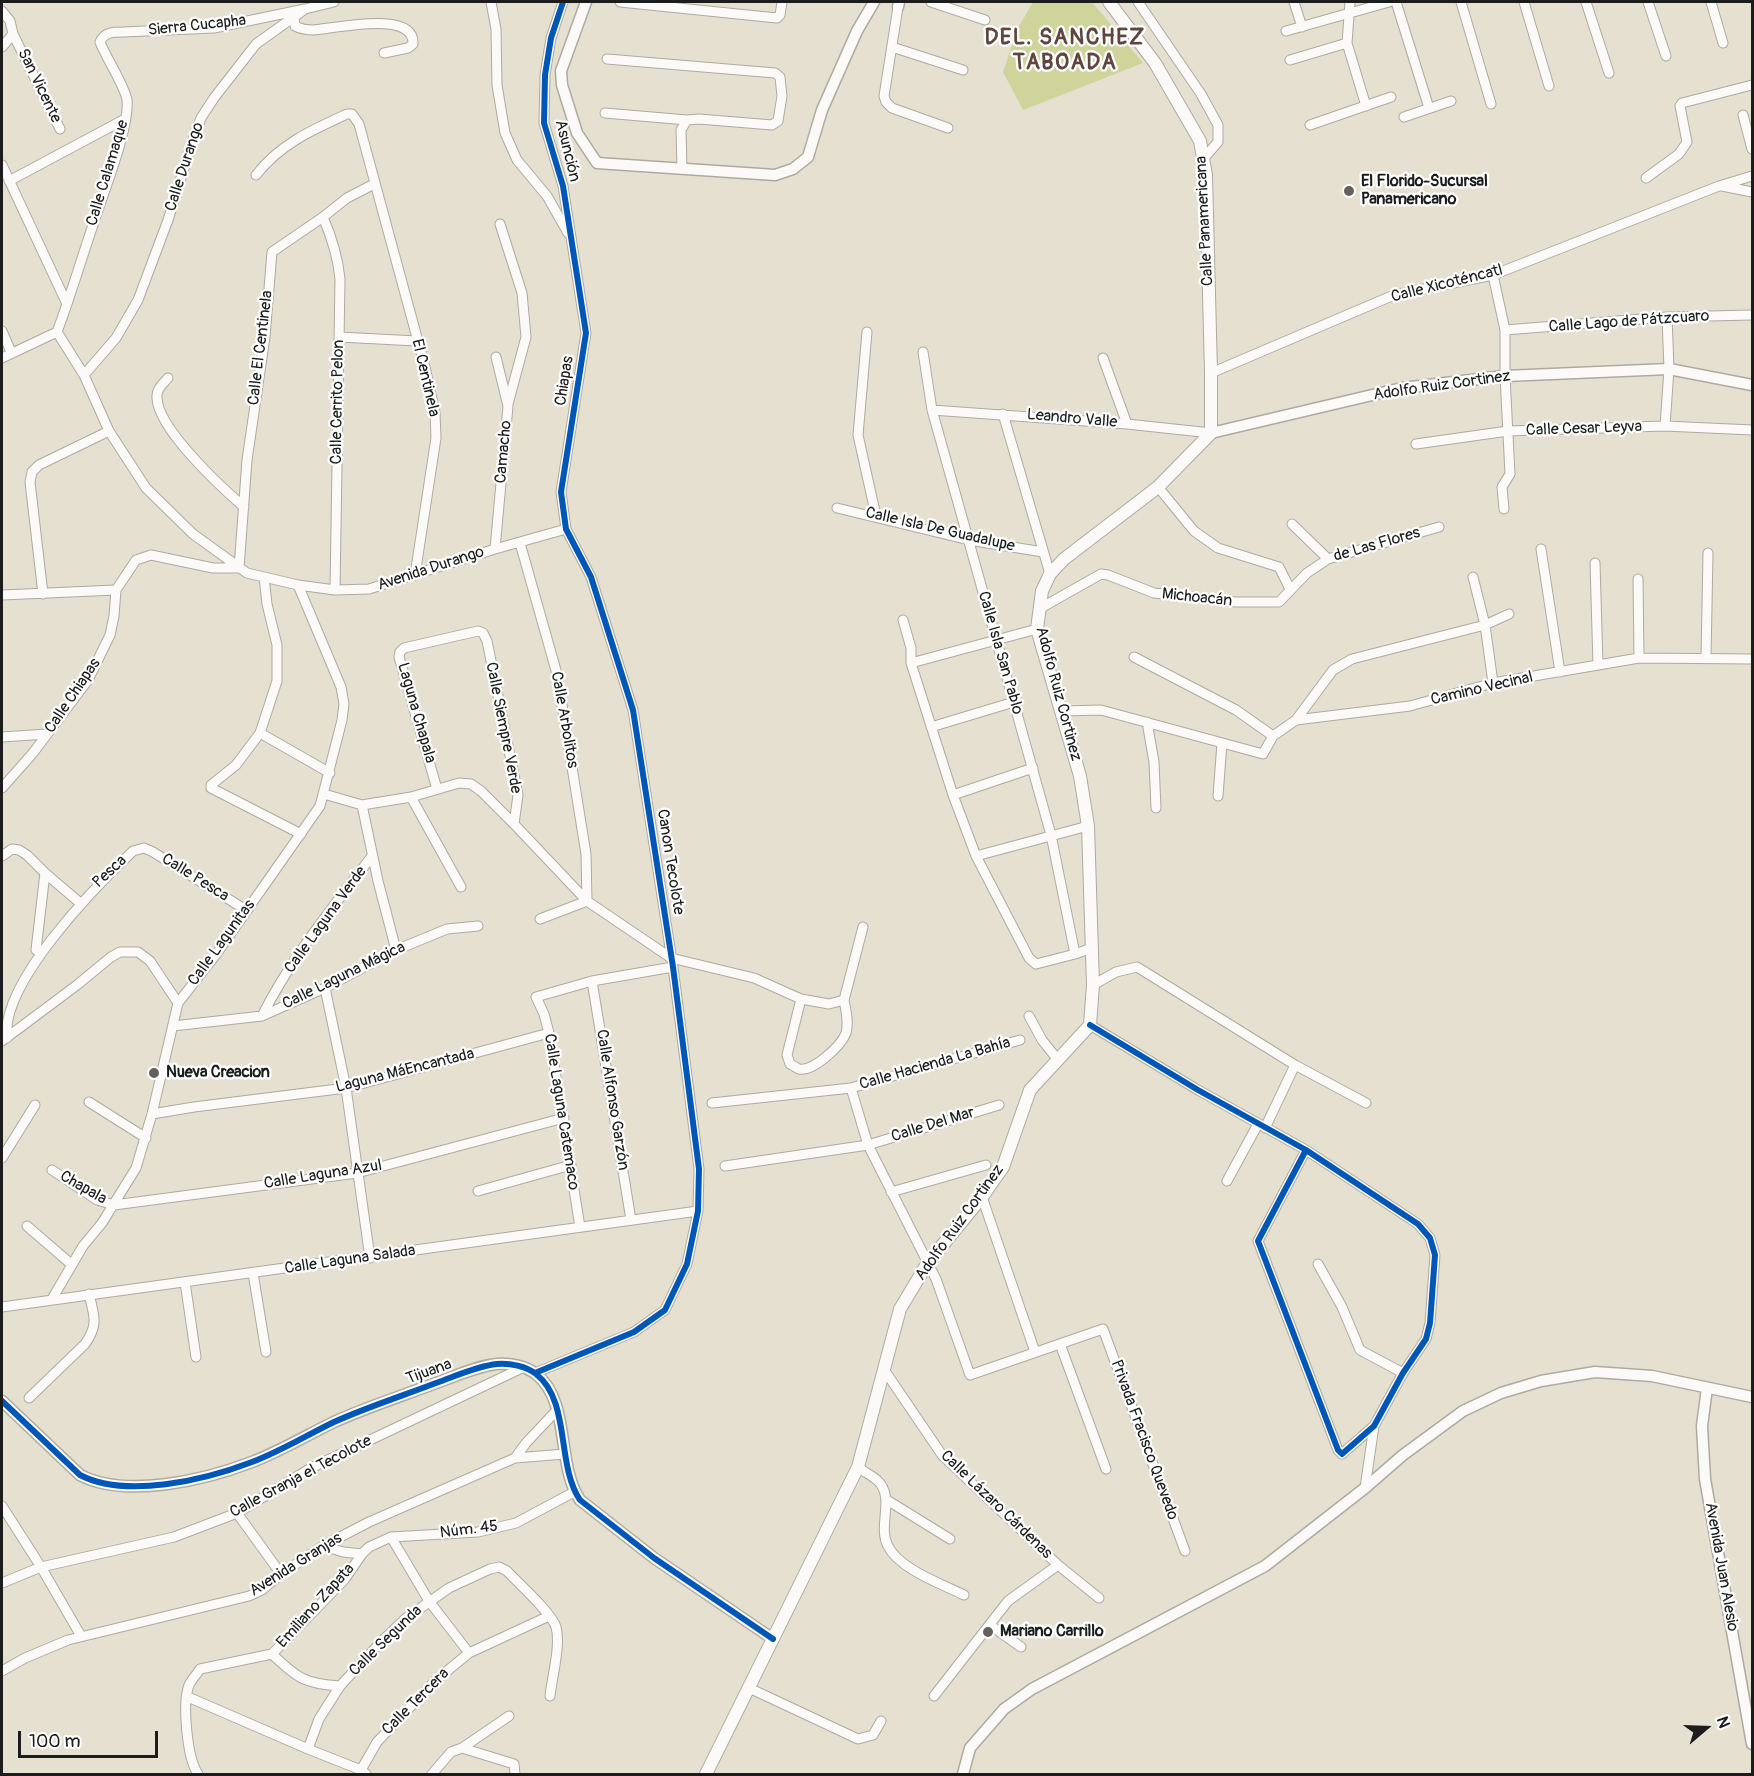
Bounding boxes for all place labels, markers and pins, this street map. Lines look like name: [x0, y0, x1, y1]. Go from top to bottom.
place label: El Florido-Sucursal Panamericano: [1361, 172, 1488, 210]
marker: El Florido-Sucursal Panamericano: [1342, 184, 1356, 198]
place label: Nueva Creacion: [166, 1063, 270, 1083]
marker: Nueva Creacion: [147, 1066, 161, 1080]
place label: Mariano Carrillo: [1000, 1622, 1104, 1642]
marker: Mariano Carrillo: [981, 1625, 995, 1639]

